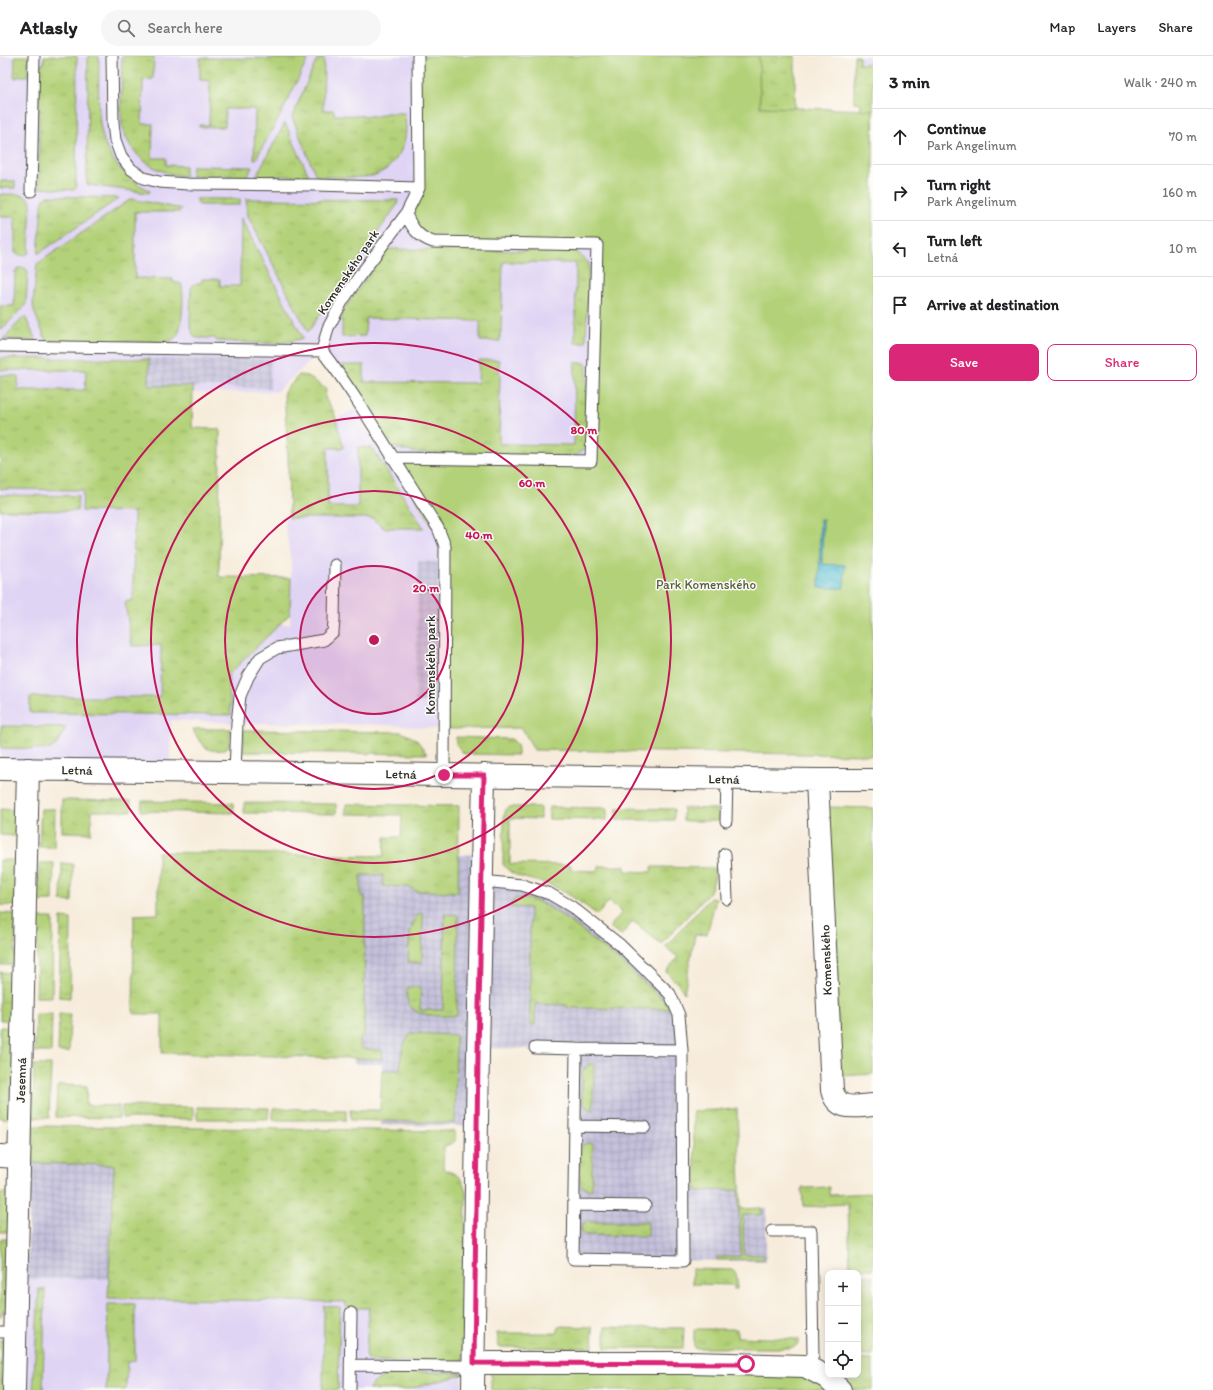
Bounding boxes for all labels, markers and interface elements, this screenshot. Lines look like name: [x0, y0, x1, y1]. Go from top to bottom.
search box: [101, 10, 381, 46]
text: Atlasly: [20, 16, 77, 39]
icon: search: [115, 17, 137, 39]
text: Search here: [147, 19, 223, 37]
text: Map: [1050, 19, 1075, 36]
text: Layers: [1097, 19, 1136, 36]
text: Share: [1158, 19, 1193, 36]
text: 3 min: [889, 72, 930, 92]
text: Walk · 240 m: [1124, 75, 1197, 90]
text: Continue: [927, 120, 986, 138]
icon: ahead: [889, 126, 911, 148]
text: 70 m: [1169, 129, 1197, 144]
text: Park Angelinum: [927, 138, 1017, 153]
text: Turn right: [927, 176, 991, 194]
icon: right: [889, 182, 911, 204]
text: 160 m: [1162, 185, 1197, 200]
text: Park Angelinum: [927, 194, 1017, 209]
street label: Komenského park: [314, 226, 382, 317]
text: Turn left: [927, 232, 982, 250]
icon: left: [889, 238, 911, 260]
text: 10 m: [1169, 241, 1197, 256]
text: Letná: [927, 250, 958, 265]
icon: arrive: [889, 294, 911, 316]
text: Arrive at destination: [927, 296, 1059, 314]
button: Save: [889, 344, 1039, 381]
button: Share: [1047, 344, 1197, 381]
text: 80 m: [571, 423, 598, 437]
text: 60 m: [519, 476, 546, 490]
text: 40 m: [465, 528, 494, 542]
park label: Park Komenského: [656, 577, 756, 592]
text: 20 m: [413, 581, 440, 595]
street label: Komenského park: [423, 615, 438, 715]
centre of rings: [367, 633, 381, 647]
street label: Letná: [61, 762, 93, 778]
street label: Letná: [385, 766, 417, 782]
route end: [435, 766, 453, 784]
street label: Letná: [708, 771, 740, 787]
street label: Komenského: [817, 924, 835, 996]
street label: Jesenná: [13, 1057, 29, 1103]
map controls: [825, 1270, 861, 1378]
button: +: [825, 1270, 861, 1306]
button: −: [825, 1306, 861, 1342]
button: locate: [825, 1342, 861, 1378]
route start: [737, 1355, 755, 1373]

